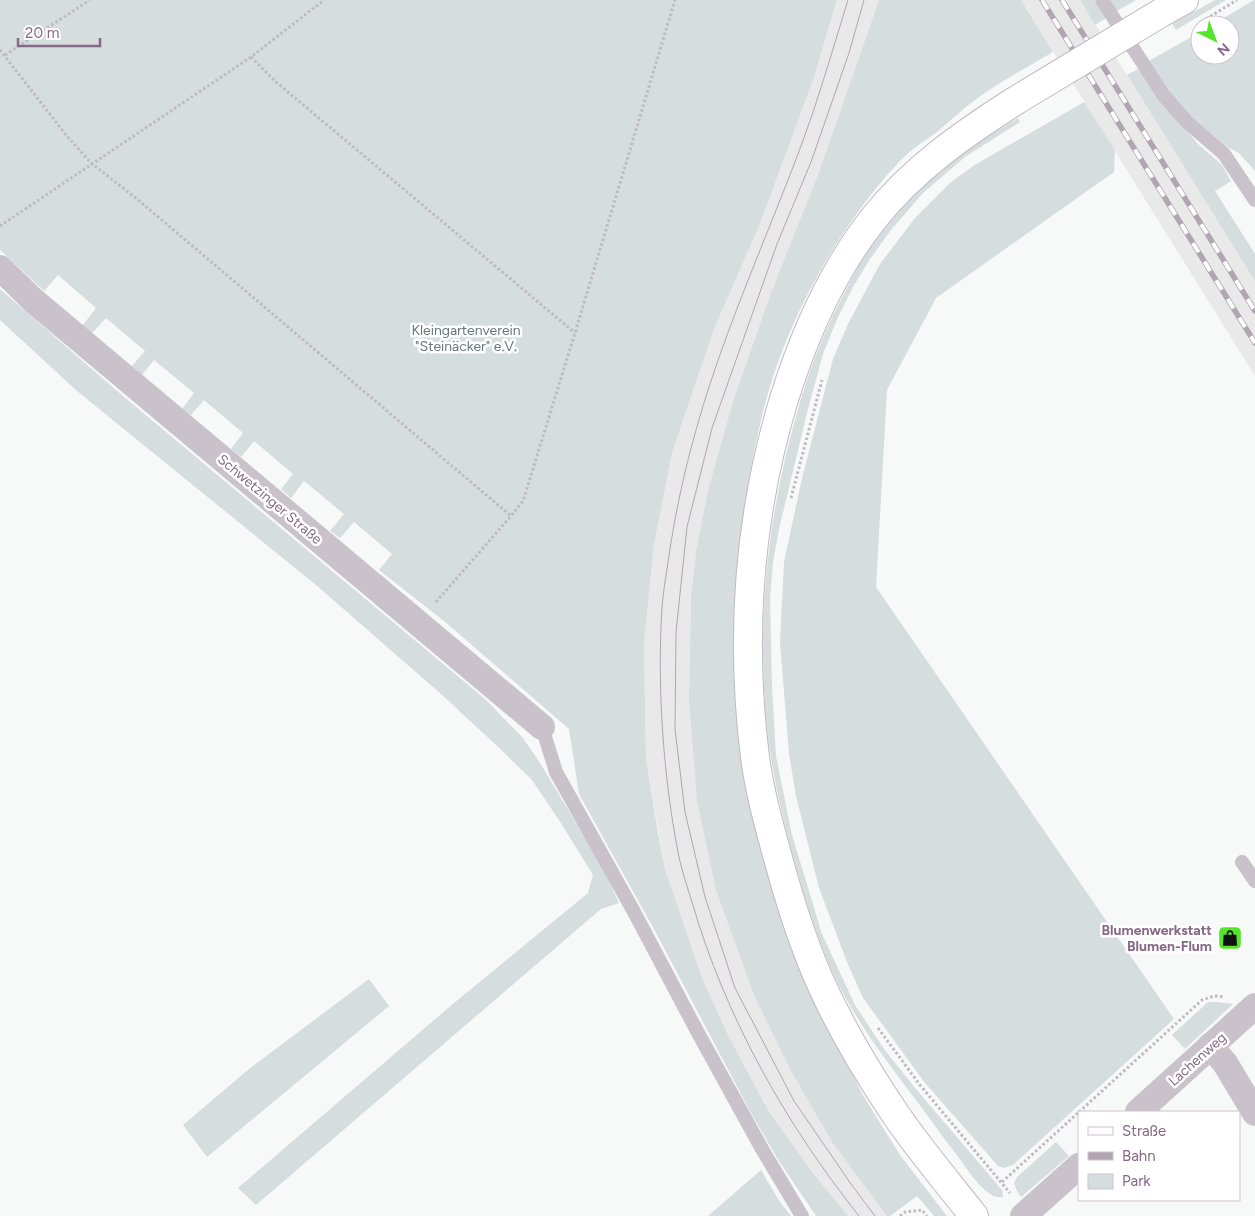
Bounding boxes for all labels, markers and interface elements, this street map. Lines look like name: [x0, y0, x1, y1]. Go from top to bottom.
scale bar: [18, 15, 100, 47]
north arrow: [1190, 15, 1240, 65]
text: 20 m: [25, 24, 59, 42]
text: N: [1214, 39, 1233, 59]
park label: Kleingartenverein "Steinäcker" e.V.: [411, 322, 521, 355]
street label: Schwetzinger Straße: [214, 451, 326, 548]
place label: Blumenwerkstatt Blumen-Flum: [1102, 922, 1212, 955]
shop icon: Blumenwerkstatt Blumen-Flum: [1217, 925, 1243, 951]
street label: Lachenweg: [1165, 1029, 1230, 1090]
legend: [1078, 1111, 1240, 1201]
text: Straße: [1122, 1122, 1166, 1140]
text: Bahn: [1122, 1147, 1156, 1165]
text: Park: [1122, 1172, 1151, 1190]

